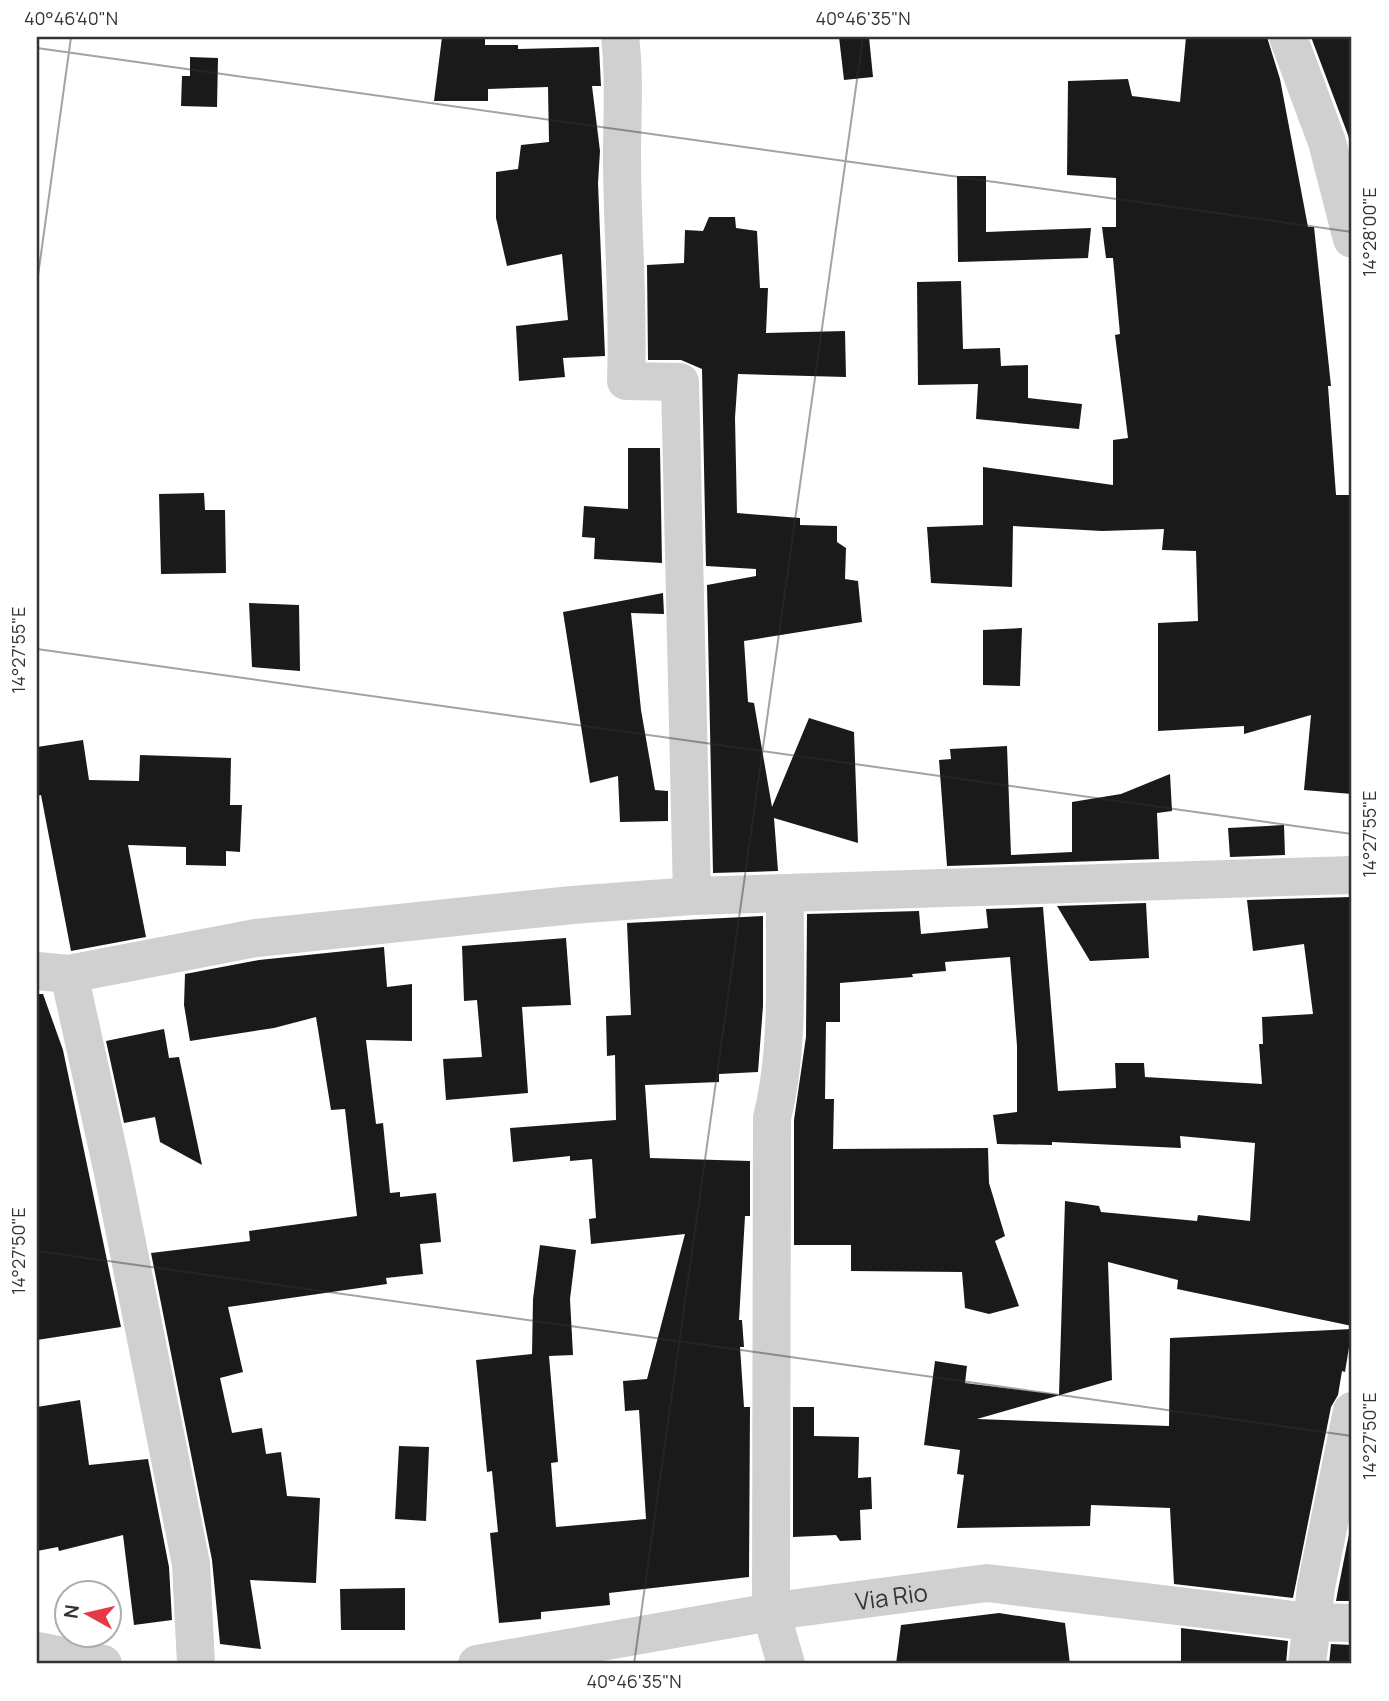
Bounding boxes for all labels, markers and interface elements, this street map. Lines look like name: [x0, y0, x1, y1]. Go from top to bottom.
text: 40°46'40"N: [24, 6, 118, 30]
text: 40°46'35"N: [815, 6, 911, 30]
text: 14°28'00"E: [1357, 187, 1381, 277]
text: 14°27'55"E: [6, 607, 30, 693]
text: 14°27'55"E: [1357, 791, 1381, 877]
text: 14°27'50"E: [6, 1207, 30, 1295]
text: 14°27'50"E: [1357, 1392, 1381, 1480]
street label: Via Rio: [853, 1574, 930, 1617]
north arrow: [52, 1578, 122, 1648]
text: N: [57, 1603, 85, 1620]
text: 40°46'35"N: [586, 1669, 682, 1693]

